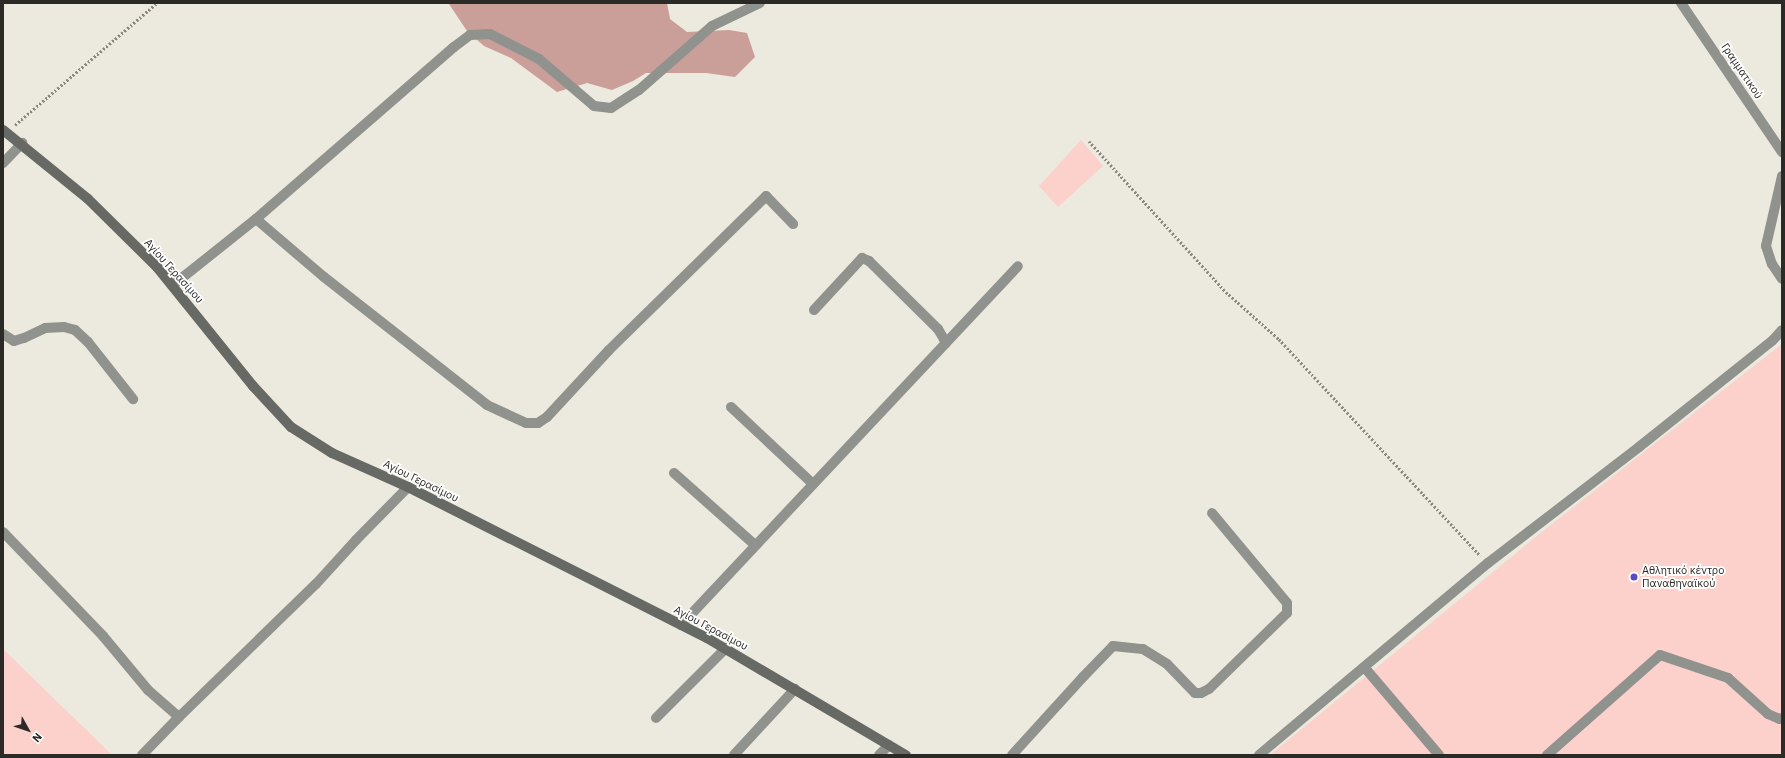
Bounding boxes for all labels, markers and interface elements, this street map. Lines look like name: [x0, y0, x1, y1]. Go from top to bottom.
street label: Γραμματικού: [1719, 41, 1765, 101]
street label: Αγίου Γερασίμου: [142, 236, 206, 306]
street label: Αγίου Γερασίμου: [381, 457, 461, 505]
place label: Αθλητικό κέντρο Παναθηναϊκού: [1642, 564, 1724, 590]
marker: Αθλητικό κέντρο Παναθηναϊκού: [1629, 572, 1639, 582]
street label: Αγίου Γερασίμου: [672, 603, 750, 653]
north arrow: [8, 710, 48, 750]
text: N: [29, 730, 45, 745]

